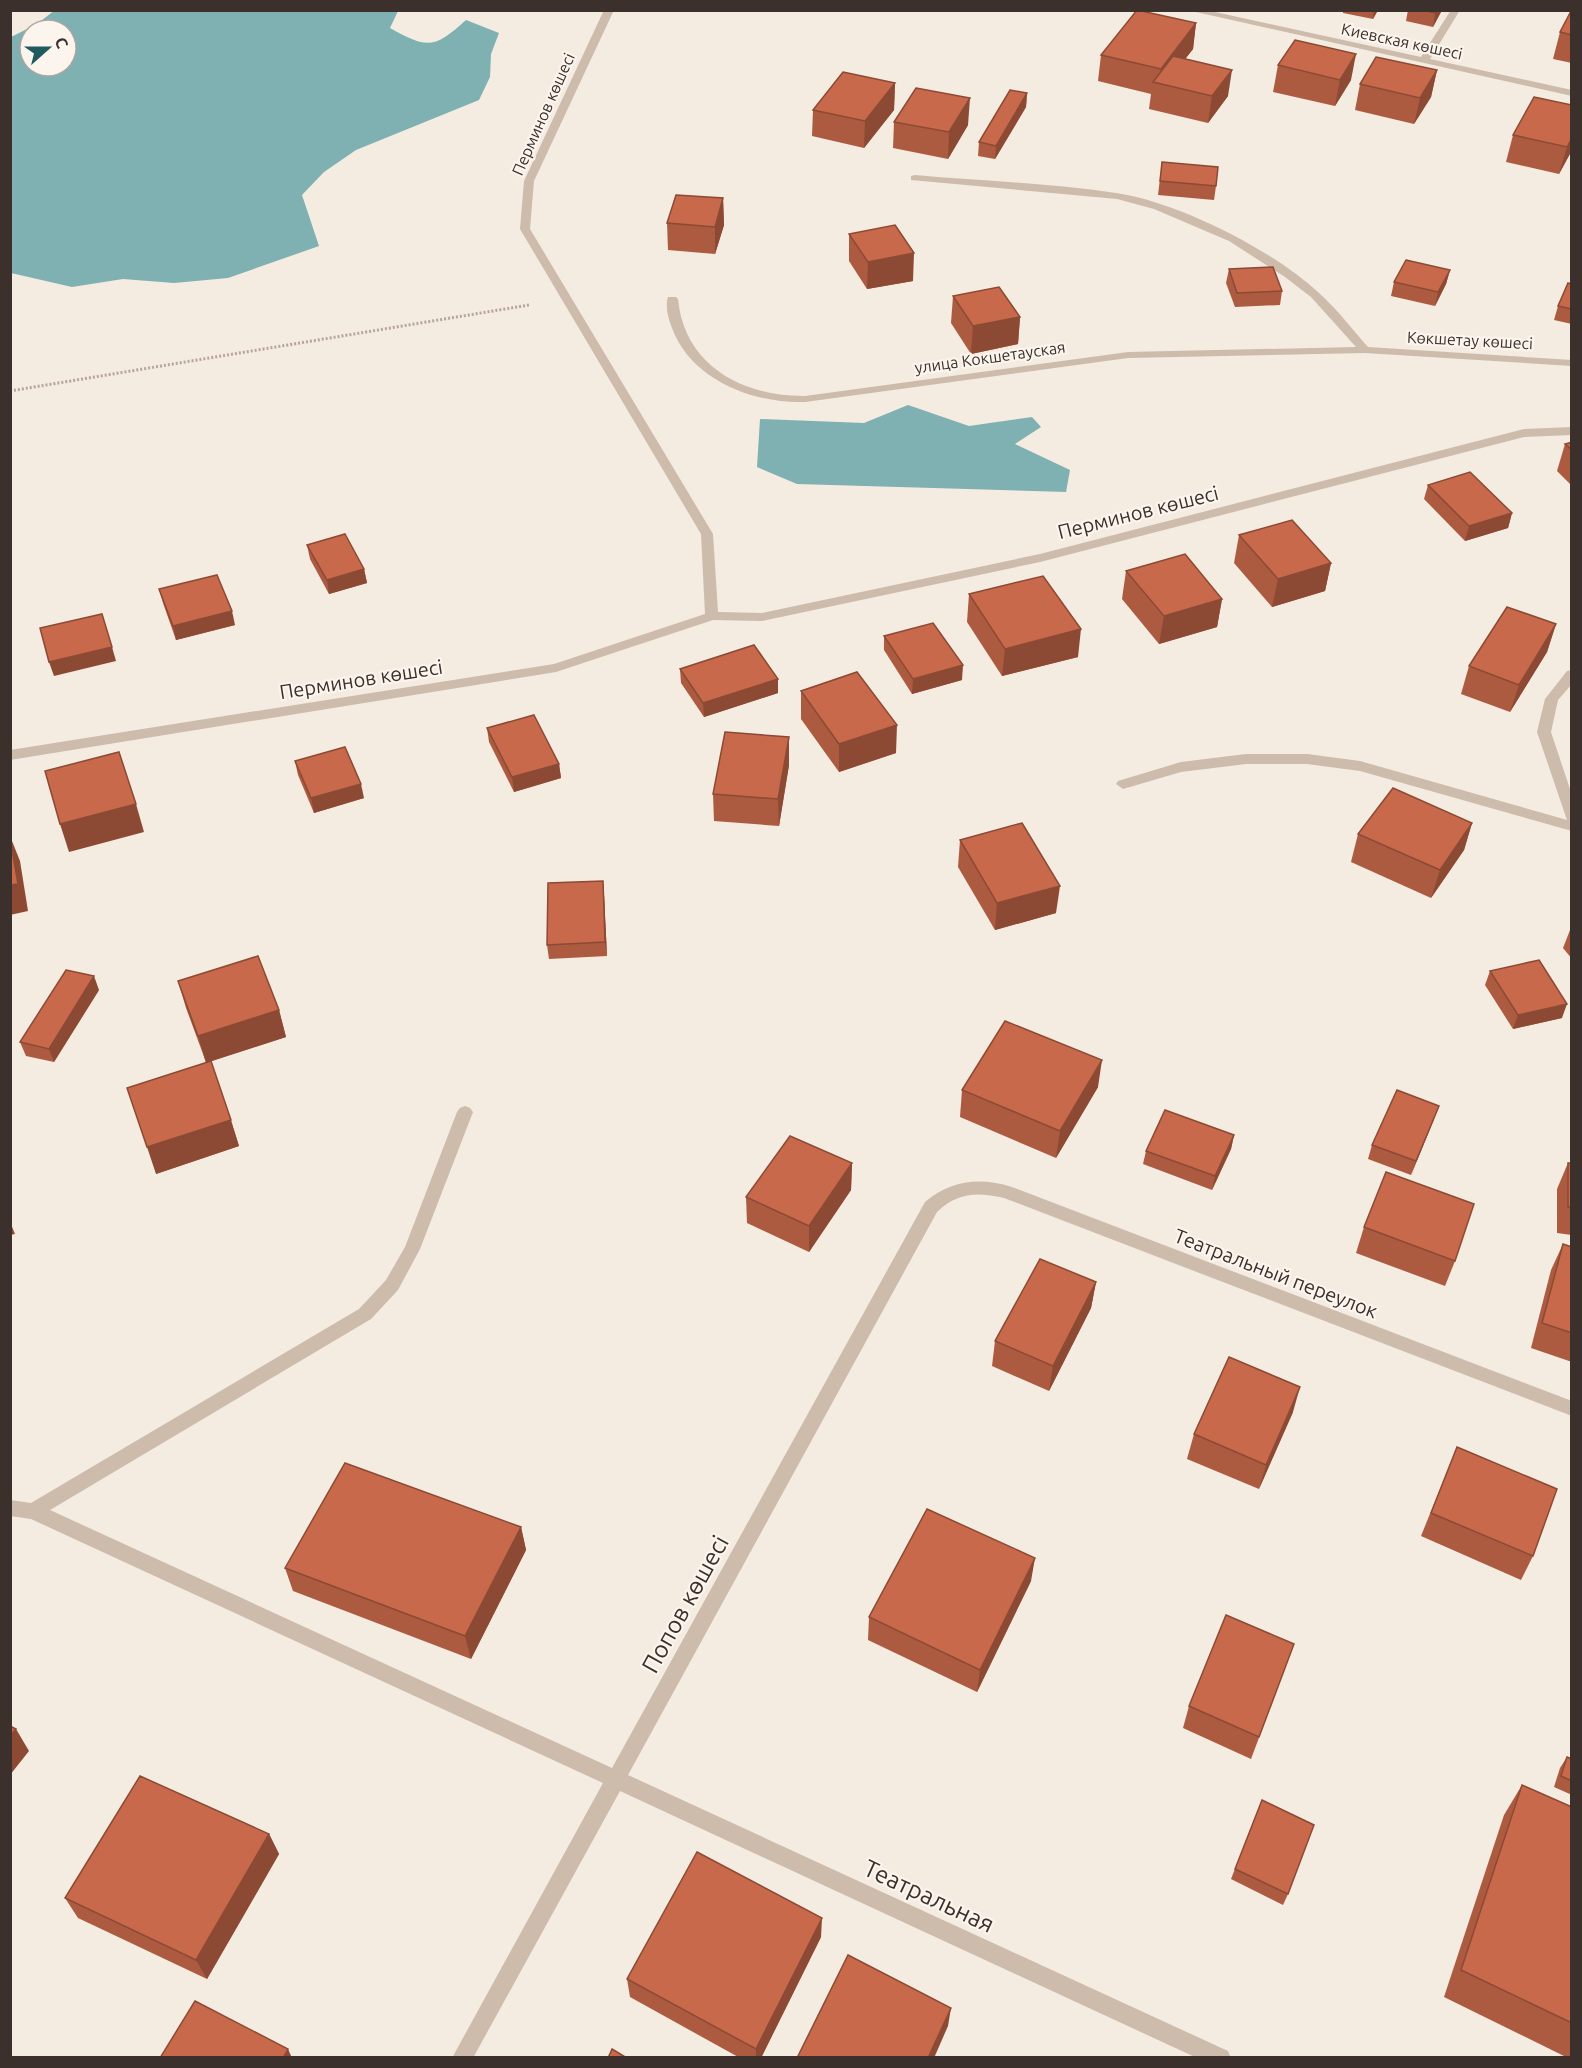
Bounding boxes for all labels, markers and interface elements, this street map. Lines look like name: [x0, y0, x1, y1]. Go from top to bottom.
north arrow: [18, 18, 78, 78]
street label: Киевская көшесі: [1340, 19, 1464, 63]
text: С: [52, 35, 72, 51]
street label: Перминов көшесі: [508, 50, 578, 178]
street label: Көкшетау көшесі: [1407, 328, 1533, 352]
street label: улица Кокшетауская: [914, 338, 1066, 376]
street label: Перминов көшесі: [1055, 481, 1221, 543]
street label: Перминов көшесі: [278, 655, 444, 703]
street label: Театральный переулок: [1171, 1224, 1381, 1322]
street label: Попов көшесі: [636, 1531, 734, 1677]
street label: Театральная: [860, 1854, 998, 1938]

